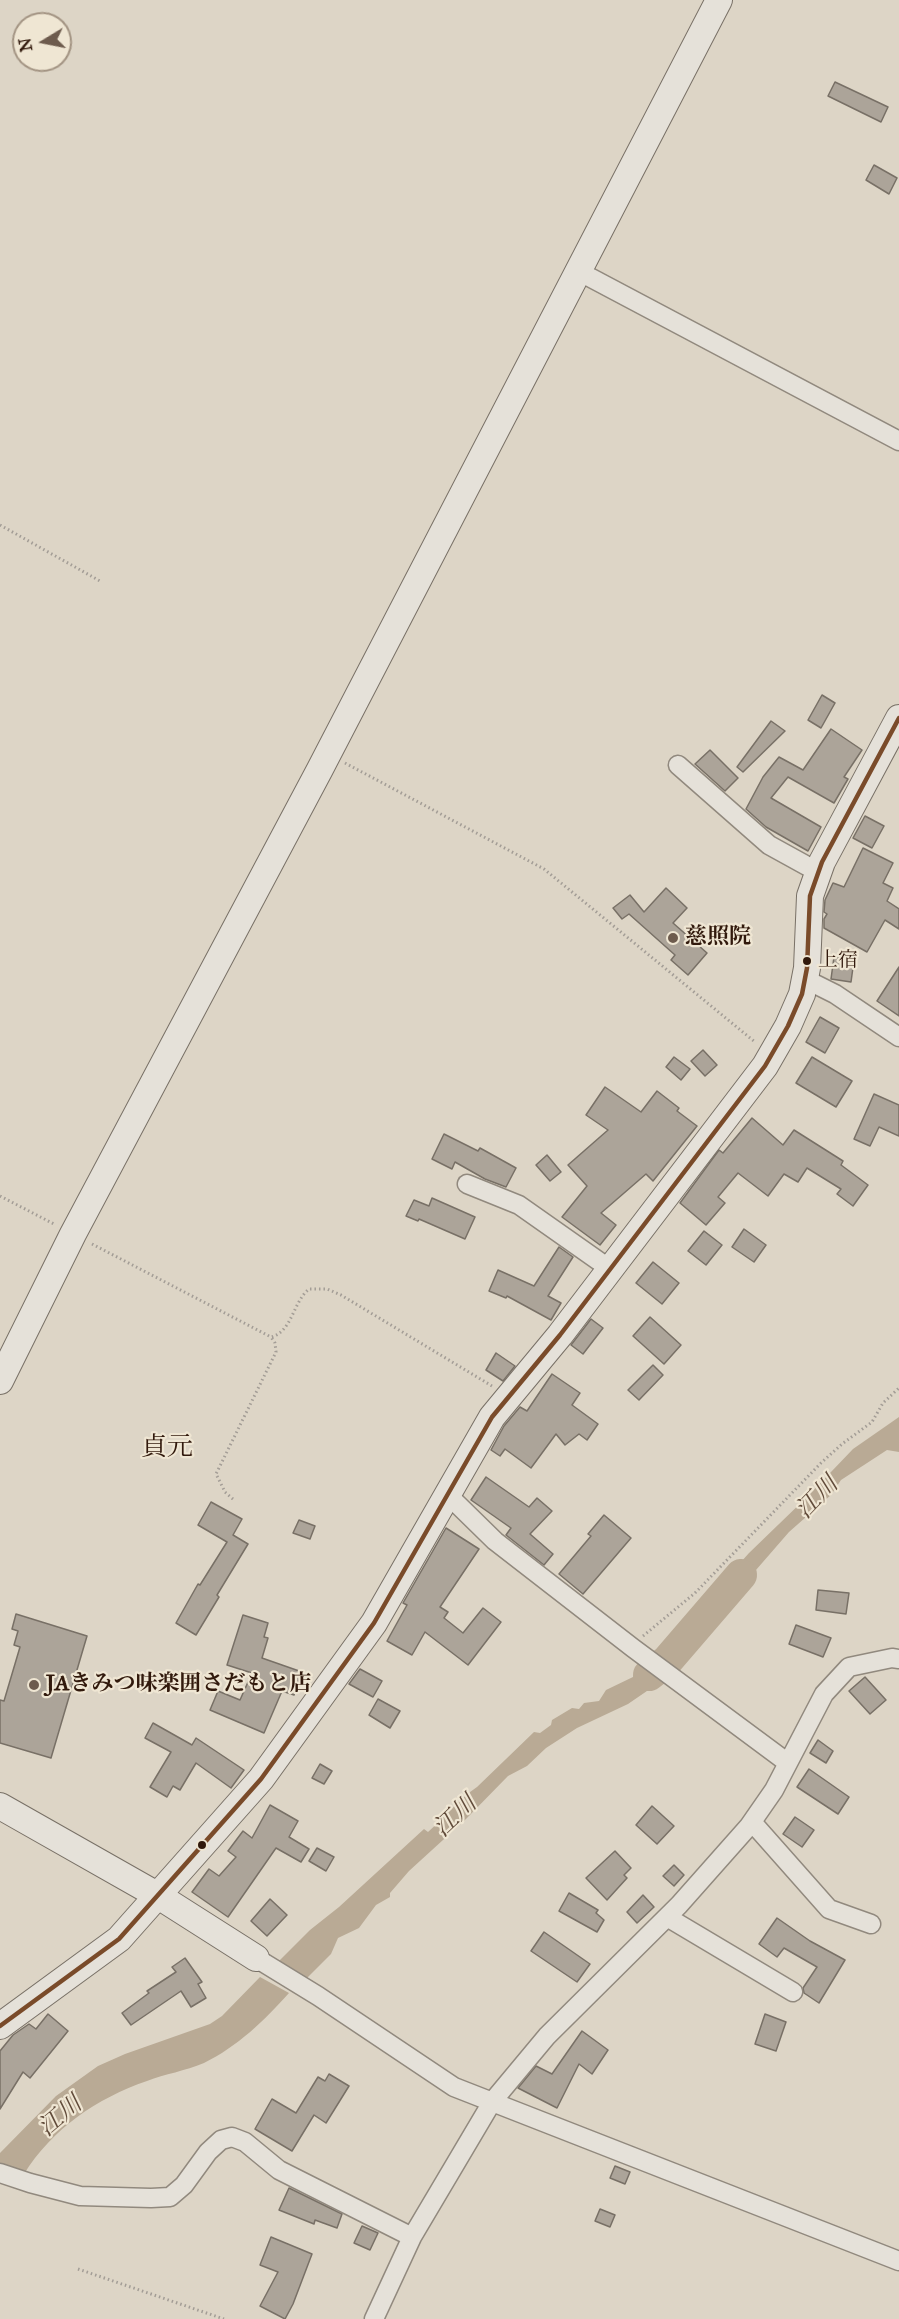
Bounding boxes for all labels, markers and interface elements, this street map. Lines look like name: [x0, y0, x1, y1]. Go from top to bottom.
north arrow: [12, 12, 72, 72]
text: N: [15, 37, 36, 53]
place label: 慈照院: [685, 925, 751, 951]
marker: 慈照院: [666, 931, 680, 945]
place label: 上宿: [818, 949, 858, 973]
marker: 上宿: [801, 955, 813, 967]
district label: 貞元: [141, 1433, 193, 1465]
water label: 江川: [791, 1471, 845, 1525]
place label: JAきみつ味楽囲さだもと店: [46, 1672, 312, 1698]
marker: JAきみつ味楽囲さだもと店: [27, 1678, 41, 1692]
water label: 江川: [429, 1790, 483, 1844]
unlabelled marker: [196, 1839, 208, 1851]
water label: 江川: [33, 2091, 89, 2143]

